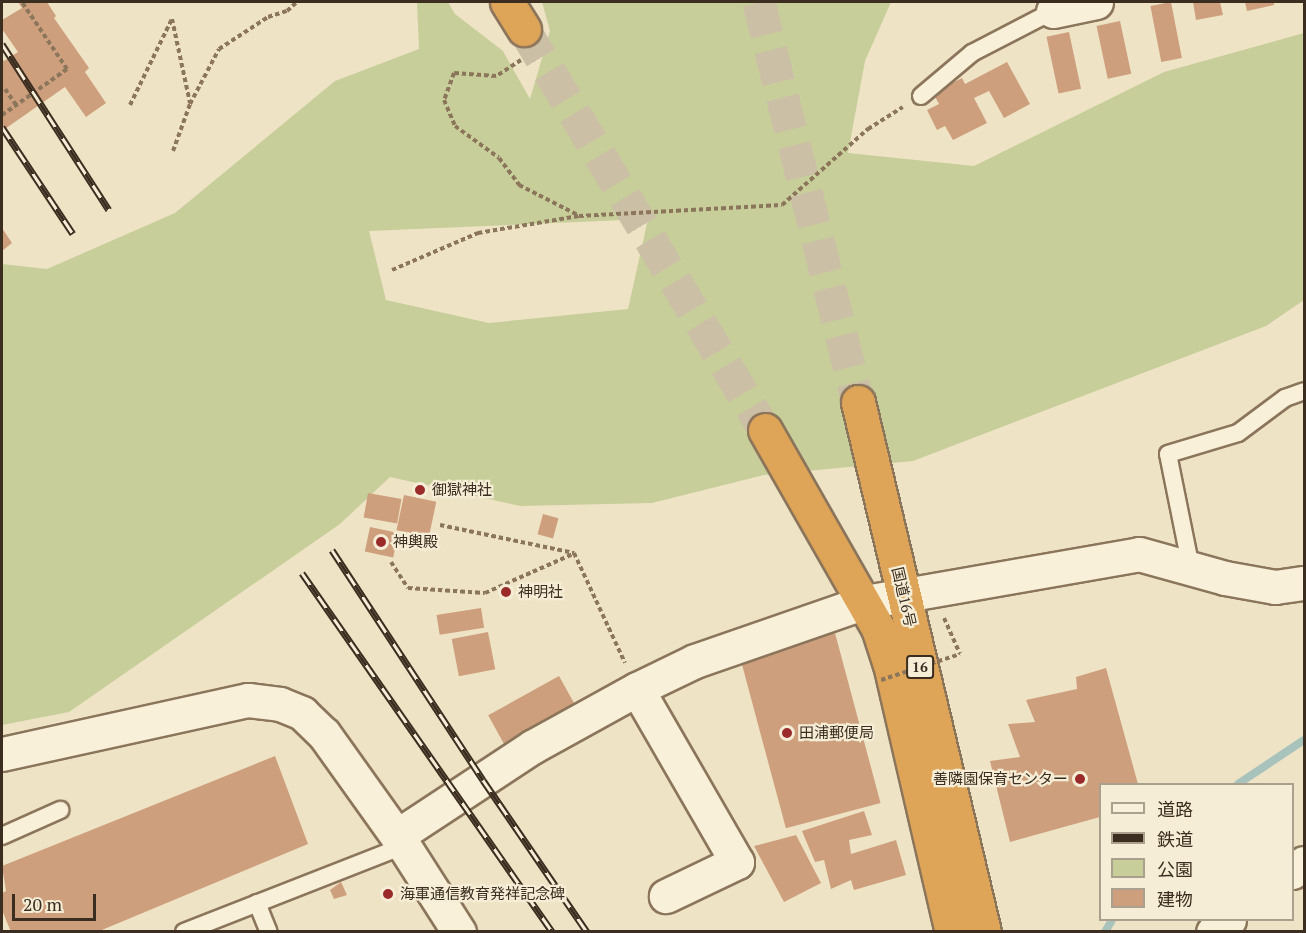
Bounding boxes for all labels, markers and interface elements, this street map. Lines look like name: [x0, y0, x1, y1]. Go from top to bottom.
place label: 御獄神社: [432, 481, 492, 499]
marker: 御獄神社: [413, 483, 427, 497]
place label: 神輿殿: [393, 533, 438, 551]
marker: 神輿殿: [374, 535, 388, 549]
street label: 国道16号: [888, 565, 920, 629]
place label: 神明社: [518, 583, 563, 601]
marker: 神明社: [499, 585, 513, 599]
road number: 16: [905, 656, 935, 678]
place label: 田浦郵便局: [799, 724, 874, 742]
marker: 田浦郵便局: [780, 726, 794, 740]
place label: 善隣園保育センター: [933, 770, 1068, 788]
marker: 善隣園保育センター: [1073, 772, 1087, 786]
legend: [1099, 783, 1294, 921]
text: 道路: [1157, 797, 1193, 821]
text: 鉄道: [1157, 827, 1193, 851]
text: 公園: [1157, 857, 1193, 881]
scale bar: [15, 882, 99, 920]
place label: 海軍通信教育発祥記念碑: [400, 885, 565, 903]
marker: 海軍通信教育発祥記念碑: [381, 887, 395, 901]
text: 建物: [1157, 887, 1193, 911]
text: 20 m: [23, 892, 62, 916]

